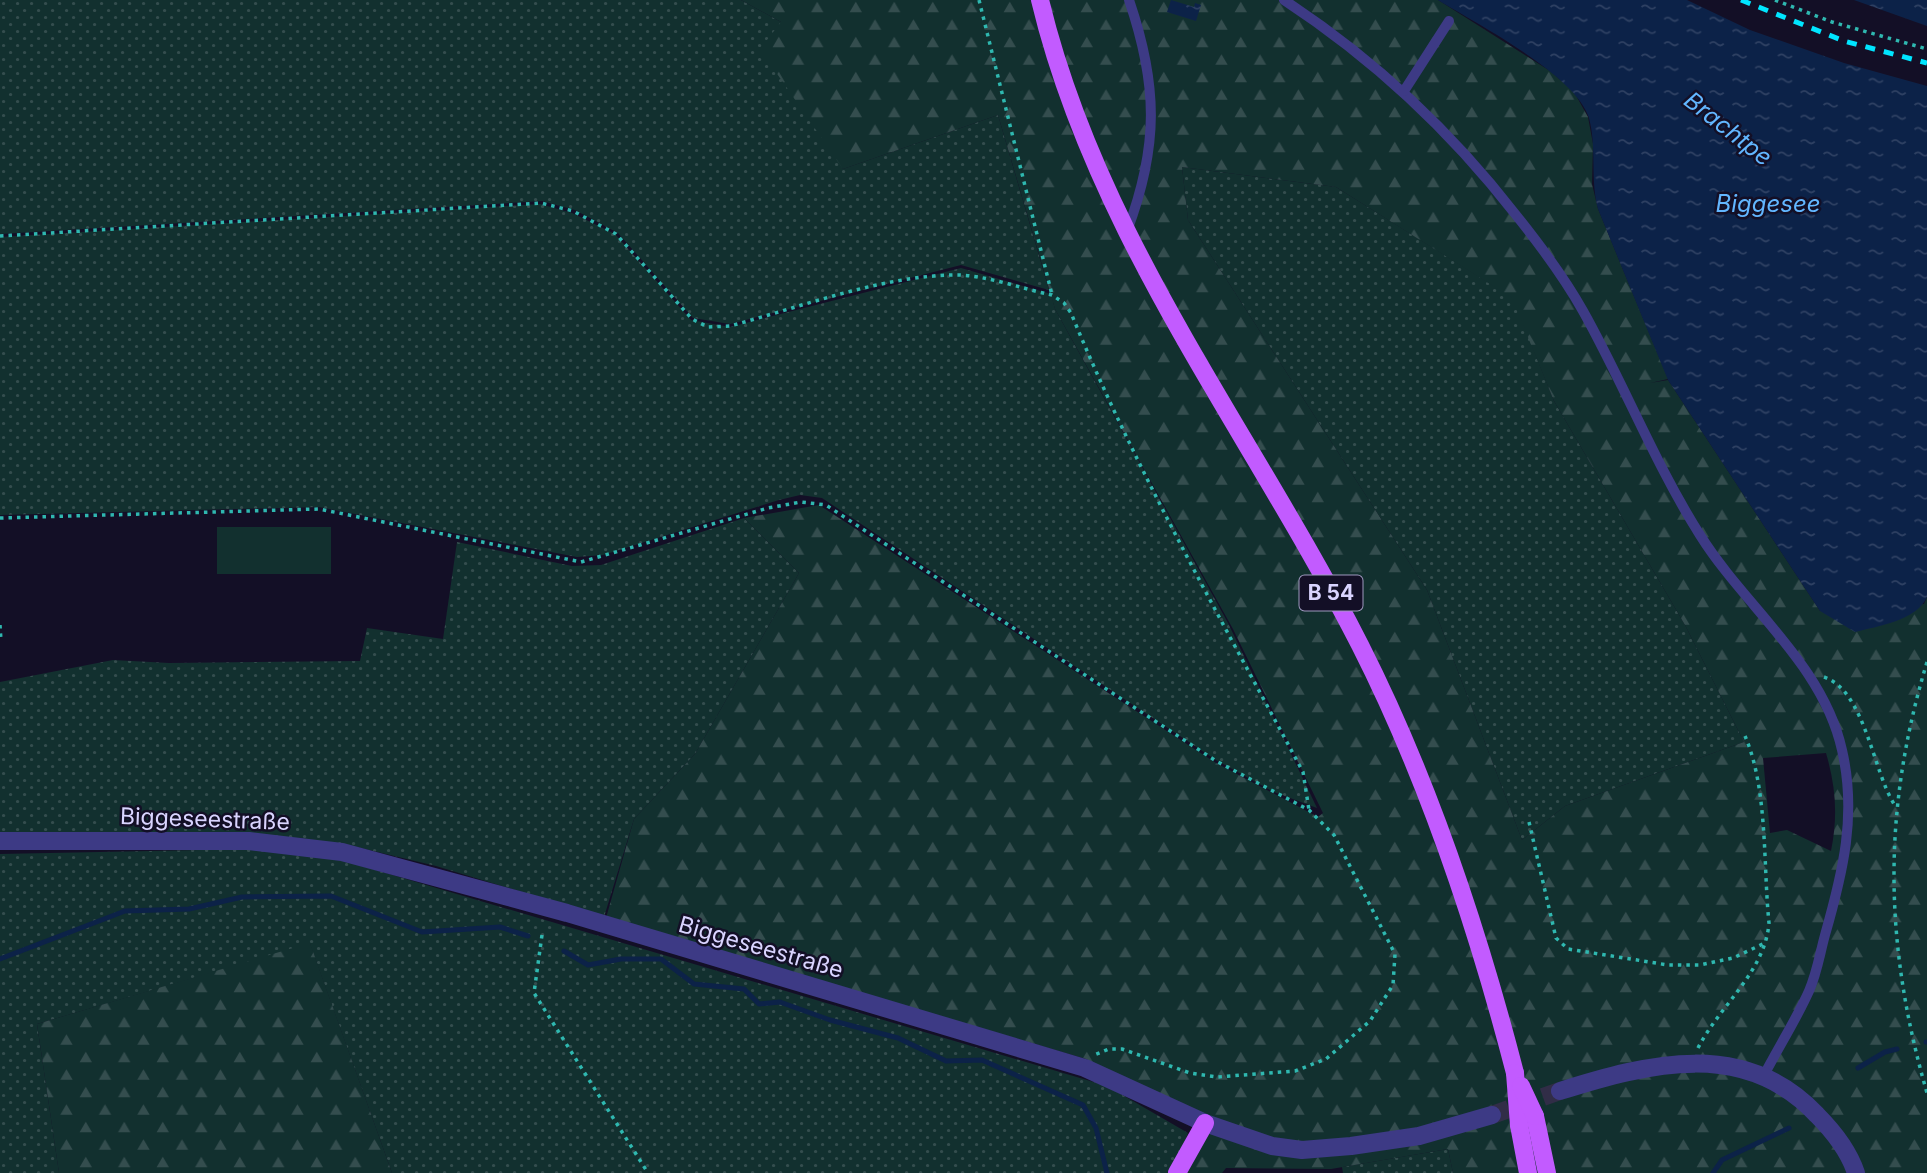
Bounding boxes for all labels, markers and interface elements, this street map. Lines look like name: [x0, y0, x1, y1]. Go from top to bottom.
water label: Brachtpe: [1679, 85, 1778, 172]
water label: Biggesee: [1715, 189, 1821, 218]
road number: B 54: [1300, 576, 1362, 610]
street label: Biggeseestraße: [120, 802, 290, 836]
street label: Biggeseestraße: [675, 910, 847, 984]

